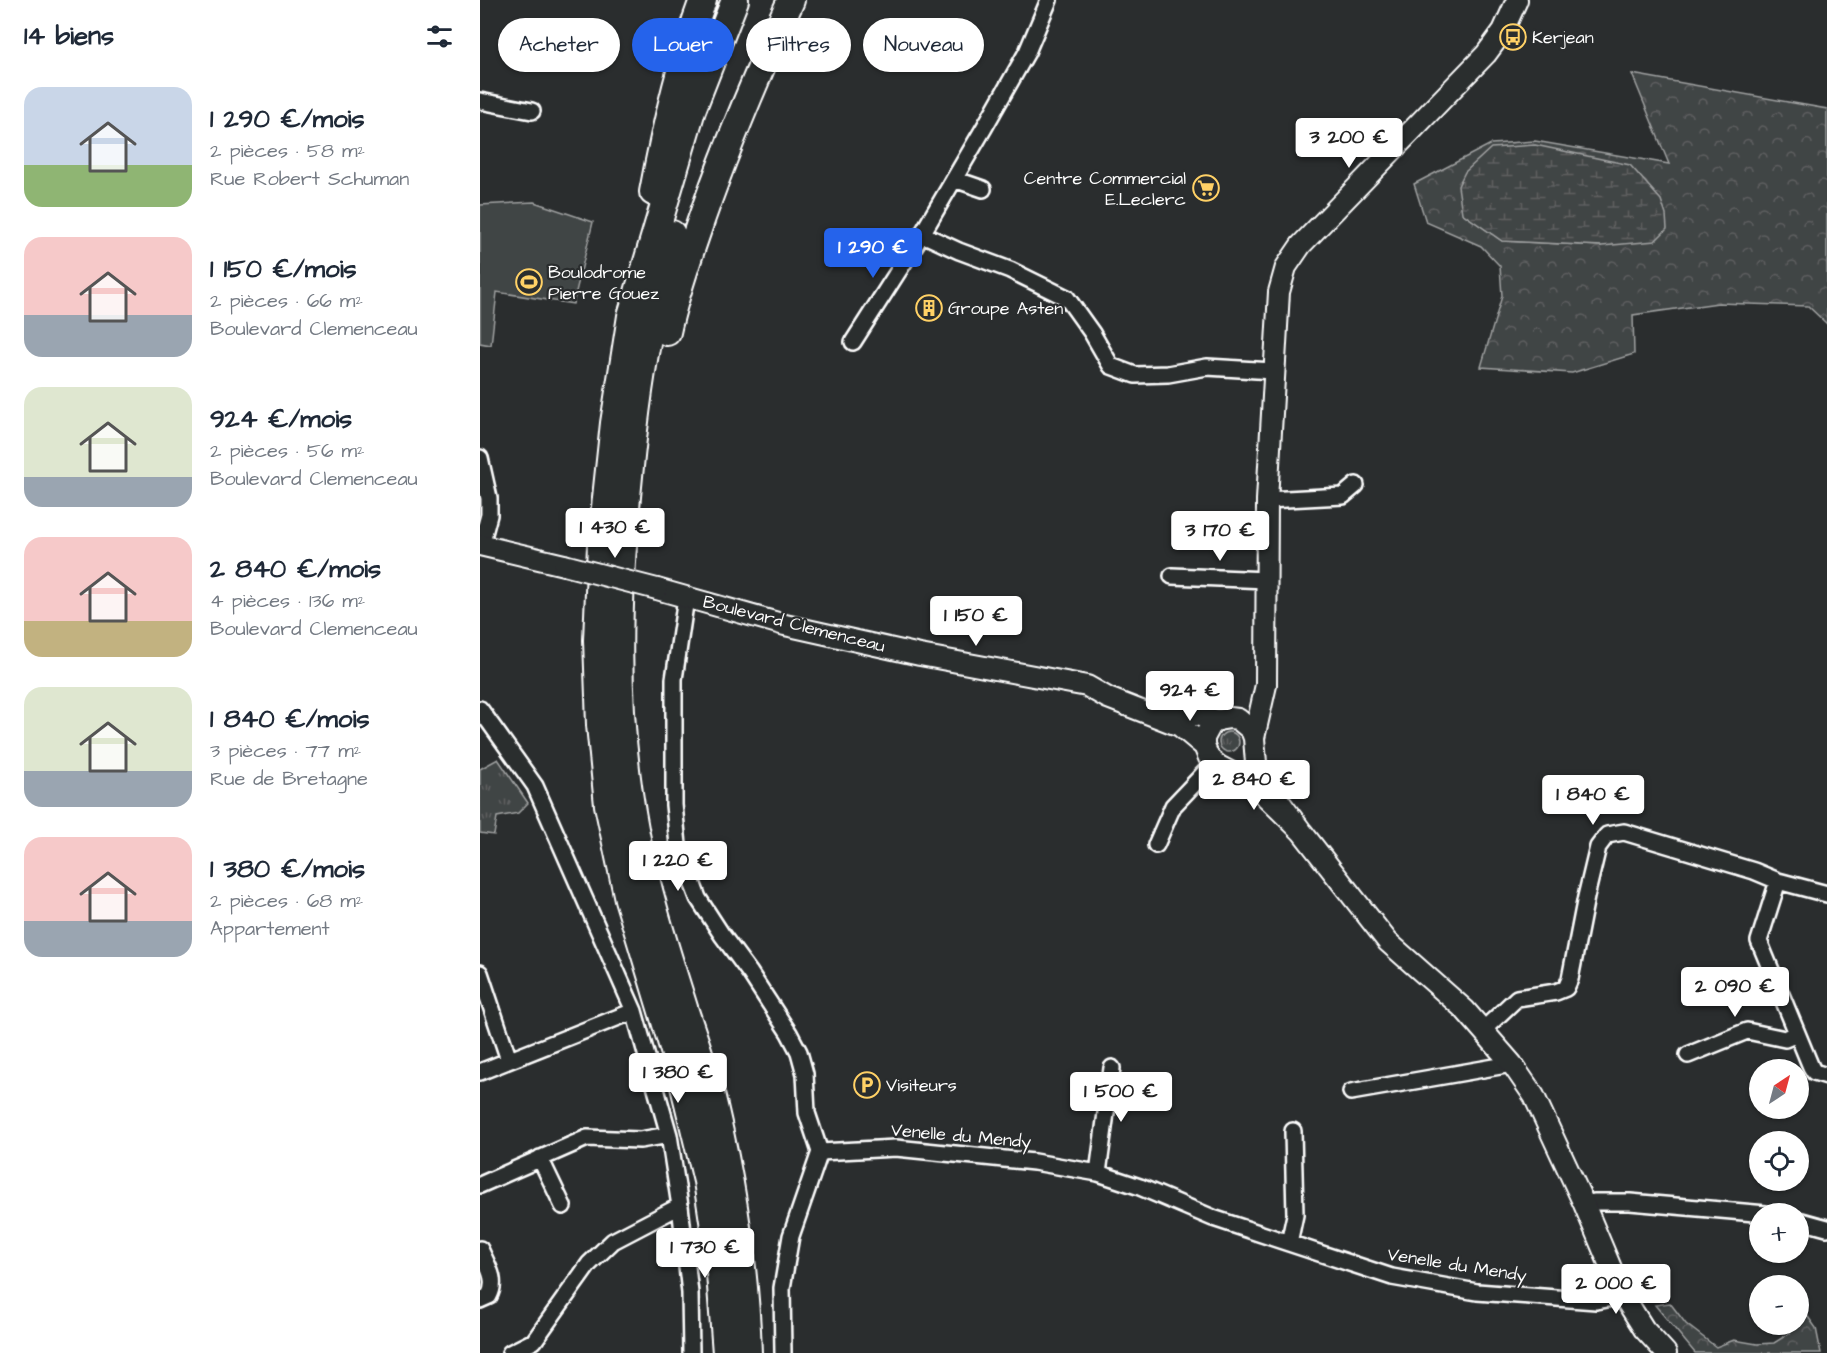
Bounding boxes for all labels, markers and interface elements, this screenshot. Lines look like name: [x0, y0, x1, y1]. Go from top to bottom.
text: 14 biens: [24, 18, 114, 54]
chip: Acheter: [498, 18, 620, 72]
chip: Louer: [632, 18, 734, 72]
chip: Filtres: [746, 18, 851, 72]
chip: Nouveau: [863, 18, 984, 72]
icon: filters: [423, 20, 456, 53]
bus stop icon: Kerjean: [1498, 22, 1528, 52]
place label: Kerjean: [1532, 25, 1594, 50]
text: 1 290 €/mois: [210, 101, 365, 137]
icon: home: [72, 111, 144, 183]
pin: 3 200 €: [1294, 118, 1404, 169]
text: 3 200 €: [1310, 123, 1388, 151]
text: 2 pièces · 58 m²: [210, 137, 365, 165]
text: Rue Robert Schuman: [210, 165, 409, 193]
place label: Centre Commercial E.Leclerc: [1024, 166, 1186, 212]
supermarket icon: Centre Commercial E.Leclerc: [1191, 173, 1221, 203]
pin: 1 290 €: [818, 228, 928, 279]
text: 1 290 €: [838, 233, 908, 261]
text: 1 150 €/mois: [210, 251, 357, 287]
place label: Boulodrome Pierre Gouez: [548, 260, 659, 306]
icon: home: [72, 261, 144, 333]
sports icon: Boulodrome Pierre Gouez: [514, 267, 544, 297]
text: 2 pièces · 66 m²: [210, 287, 363, 315]
building icon: Groupe Asten: [914, 293, 944, 323]
place label: Groupe Asten: [948, 296, 1063, 321]
text: Boulevard Clemenceau: [210, 315, 418, 343]
text: 924 €/mois: [210, 401, 352, 437]
icon: home: [72, 411, 144, 483]
text: 2 pièces · 56 m²: [210, 437, 365, 465]
text: Boulevard Clemenceau: [210, 465, 418, 493]
pin: 1 430 €: [560, 508, 670, 559]
pin: 3 170 €: [1165, 511, 1275, 562]
text: 1 430 €: [580, 513, 650, 541]
text: 3 170 €: [1185, 516, 1255, 544]
text: 2 840 €/mois: [210, 551, 381, 587]
icon: home: [72, 561, 144, 633]
text: 4 pièces · 136 m²: [210, 587, 365, 615]
street label: Boulevard Clemenceau: [700, 589, 888, 659]
pin: 1 150 €: [921, 596, 1031, 647]
text: 1 150 €: [944, 601, 1008, 629]
text: Boulevard Clemenceau: [210, 615, 418, 643]
pin: 924 €: [1148, 671, 1232, 722]
text: 924 €: [1160, 676, 1220, 704]
text: 1 840 €/mois: [210, 701, 369, 737]
icon: home: [72, 711, 144, 783]
text: 3 pièces · 77 m²: [210, 737, 361, 765]
pin: 2 840 €: [1199, 760, 1309, 811]
text: Rue de Bretagne: [210, 765, 368, 793]
text: 2 840 €: [1213, 765, 1295, 793]
pin: 1 840 €: [1538, 775, 1648, 826]
text: 1 840 €: [1556, 780, 1630, 808]
pin: 1 220 €: [623, 841, 733, 892]
text: 1 220 €: [643, 846, 713, 874]
text: 1 380 €/mois: [210, 851, 365, 887]
icon: home: [72, 861, 144, 933]
text: 2 pièces · 68 m²: [210, 887, 363, 915]
text: Appartement: [210, 915, 330, 943]
pin: 2 090 €: [1680, 967, 1790, 1018]
text: 2 090 €: [1695, 972, 1775, 1000]
pin: 1 380 €: [623, 1053, 733, 1104]
text: 1 380 €: [643, 1058, 713, 1086]
north arrow: [1749, 1059, 1809, 1119]
map controls: [1749, 1059, 1809, 1335]
parking icon: Visiteurs: [852, 1070, 882, 1100]
pin: 1 500 €: [1066, 1072, 1176, 1123]
place label: Visiteurs: [886, 1073, 957, 1098]
text: 1 500 €: [1084, 1077, 1158, 1105]
street label: Venelle du Mendy: [890, 1117, 1032, 1156]
button: locate: [1749, 1131, 1809, 1191]
button: +: [1749, 1203, 1809, 1263]
pin: 1 730 €: [650, 1228, 760, 1279]
text: 1 730 €: [670, 1233, 740, 1261]
street label: Venelle du Mendy: [1385, 1242, 1529, 1289]
pin: 2 000 €: [1561, 1264, 1671, 1315]
text: 2 000 €: [1575, 1269, 1657, 1297]
button: −: [1749, 1275, 1809, 1335]

